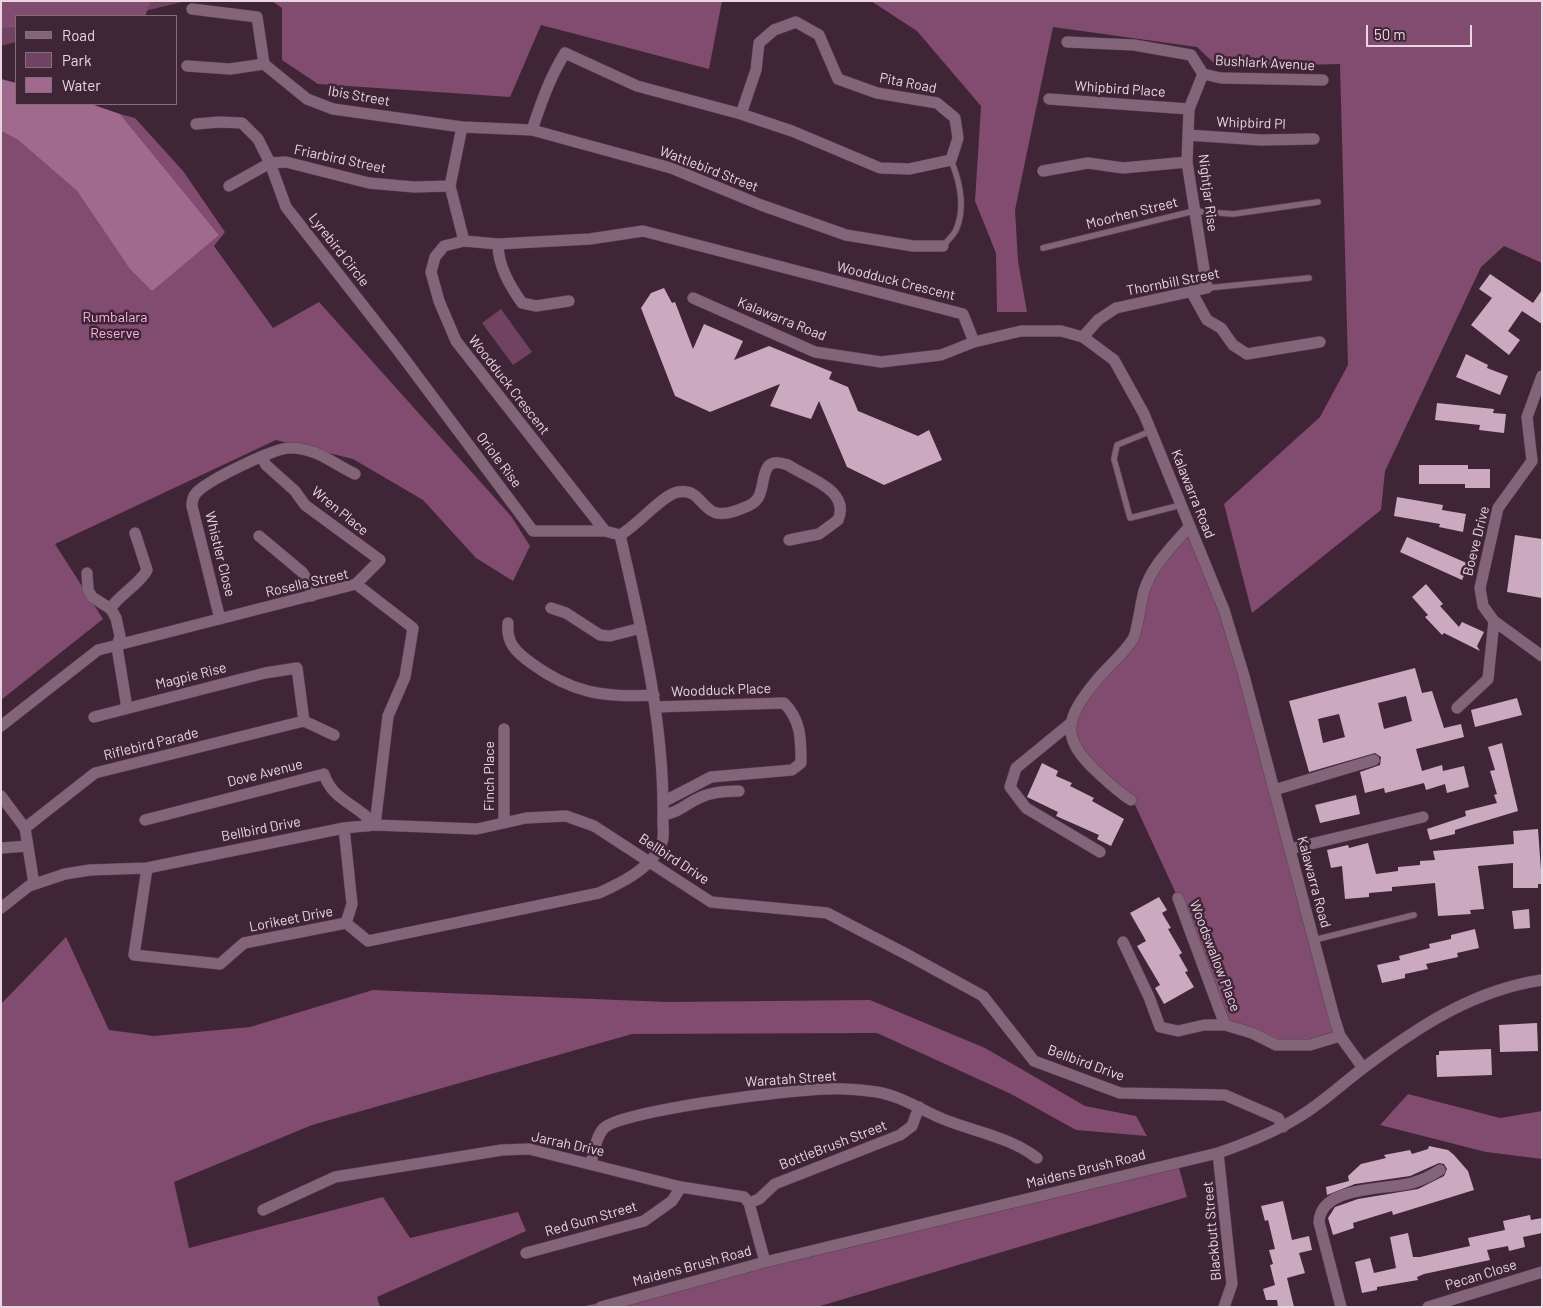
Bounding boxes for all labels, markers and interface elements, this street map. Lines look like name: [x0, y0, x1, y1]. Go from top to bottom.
legend: [15, 15, 178, 105]
scale bar: [1368, 15, 1474, 47]
text: 50 m: [1374, 25, 1406, 43]
text: Road: [62, 26, 95, 44]
text: Park: [62, 51, 91, 69]
street label: Bushlark Avenue: [1215, 52, 1315, 74]
street label: Pita Road: [878, 69, 938, 97]
text: Water: [62, 76, 101, 94]
street label: Whipbird Place: [1074, 77, 1166, 101]
street label: Ibis Street: [327, 82, 391, 110]
street label: Whipbird Pl: [1216, 113, 1286, 133]
street label: Friarbird Street: [292, 141, 388, 177]
street label: Wattlebird Street: [657, 142, 761, 196]
street label: Nightjar Rise: [1195, 153, 1221, 233]
street label: Moorhen Street: [1084, 193, 1180, 233]
street label: Lyrebird Circle: [305, 210, 373, 290]
street label: Woodduck Crescent: [835, 258, 957, 304]
street label: Thornbill Street: [1125, 265, 1221, 299]
street label: Kalawarra Road: [735, 294, 829, 344]
park label: Rumbalara Reserve: [82, 309, 148, 342]
street label: Woodduck Crescent: [465, 332, 553, 438]
street label: Oriole Rise: [473, 429, 525, 491]
street label: Kalawarra Road: [1168, 447, 1218, 541]
street label: Wren Place: [308, 483, 372, 539]
street label: Boeve Drive: [1459, 504, 1493, 578]
street label: Whistler Close: [201, 510, 239, 598]
street label: Rosella Street: [264, 565, 350, 601]
street label: Magpie Rise: [154, 659, 228, 693]
street label: Woodduck Place: [671, 680, 771, 700]
street label: Riflebird Parade: [102, 724, 200, 764]
street label: Finch Place: [481, 741, 497, 811]
street label: Dove Avenue: [226, 756, 304, 790]
street label: Bellbird Drive: [220, 813, 302, 845]
street label: Bellbird Drive: [636, 830, 712, 888]
street label: Kalawarra Road: [1294, 834, 1334, 930]
street label: Woodswallow Place: [1186, 898, 1244, 1014]
street label: Lorikeet Drive: [248, 903, 334, 935]
street label: Bellbird Drive: [1045, 1041, 1127, 1085]
street label: Waratah Street: [745, 1067, 837, 1091]
street label: BottleBrush Street: [777, 1117, 889, 1173]
street label: Jarrah Drive: [530, 1128, 606, 1160]
street label: Maidens Brush Road: [1025, 1146, 1147, 1192]
street label: Blackbutt Street: [1199, 1181, 1225, 1281]
street label: Red Gum Street: [543, 1198, 639, 1240]
street label: Maidens Brush Road: [631, 1242, 753, 1290]
street label: Pecan Close: [1443, 1256, 1519, 1294]

